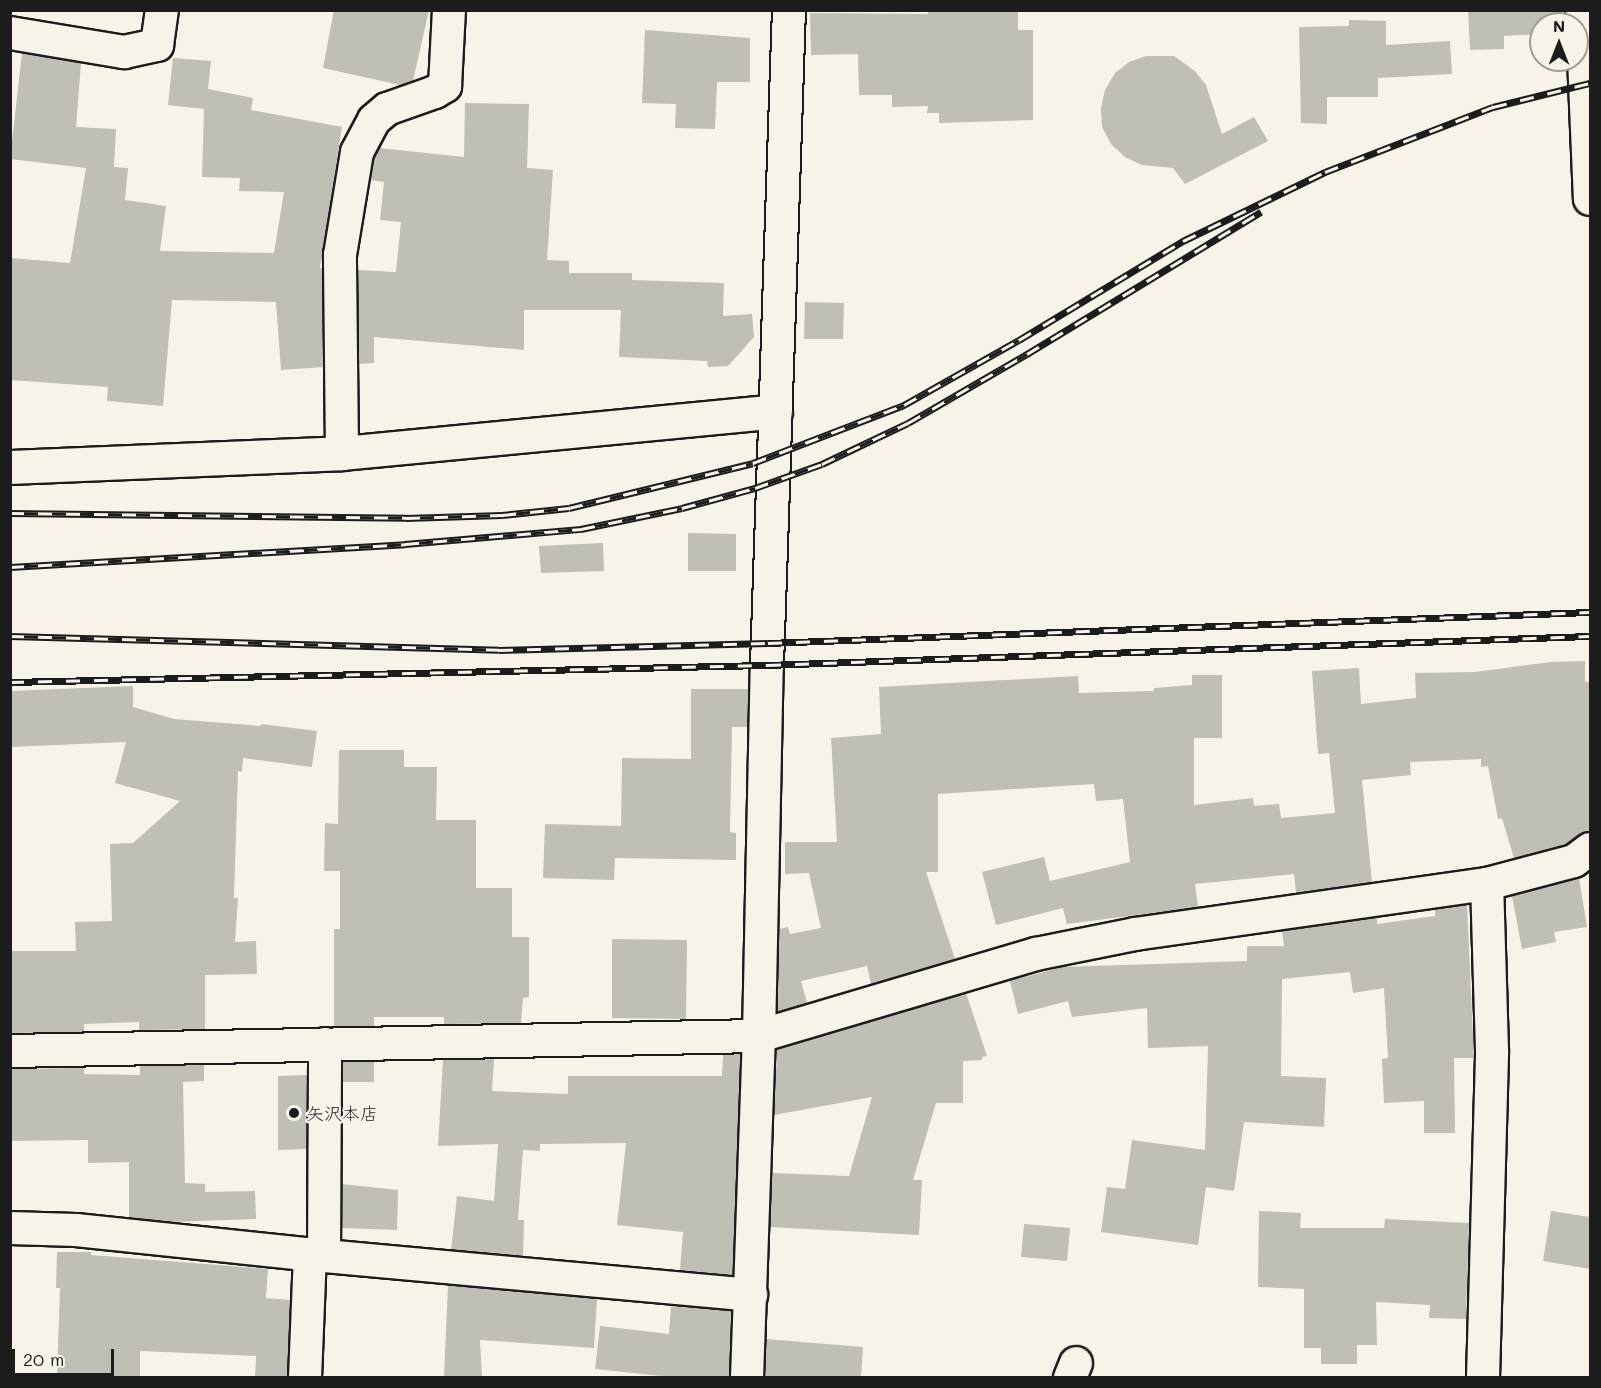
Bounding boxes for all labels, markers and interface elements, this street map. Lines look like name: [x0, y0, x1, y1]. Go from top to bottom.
north arrow: [1529, 12, 1589, 72]
text: N: [1553, 15, 1565, 36]
place label: 矢沢本店: [306, 1102, 378, 1124]
marker: 矢沢本店: [287, 1106, 301, 1120]
scale bar: [15, 1337, 117, 1375]
text: 20 m: [23, 1347, 64, 1371]

